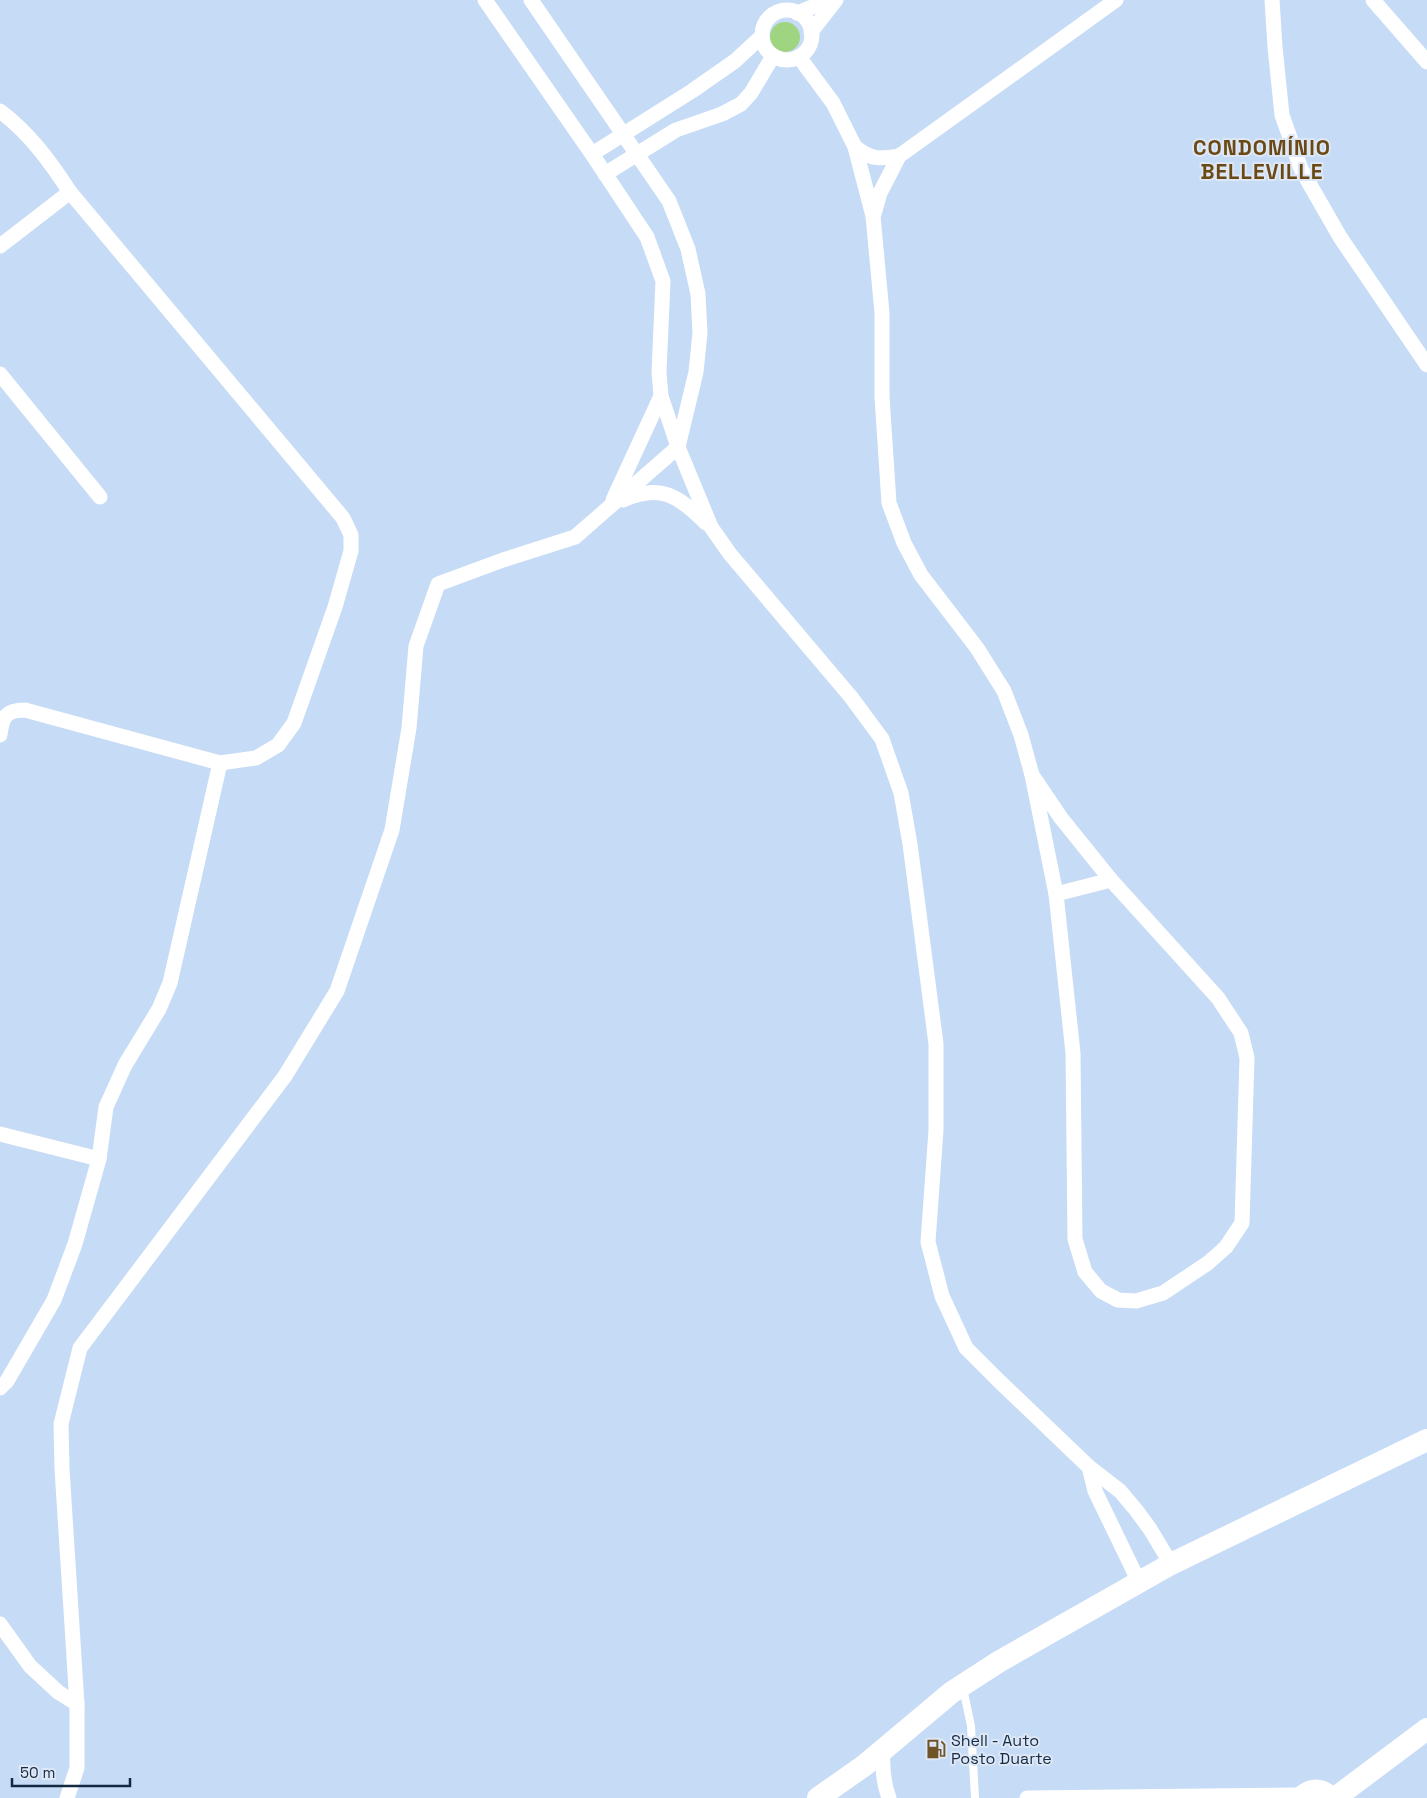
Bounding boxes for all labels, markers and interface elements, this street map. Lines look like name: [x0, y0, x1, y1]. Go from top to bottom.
district label: CONDOMÍNIO BELLEVILLE: [1193, 134, 1331, 185]
place label: Shell - Auto Posto Duarte: [951, 1730, 1052, 1769]
fuel station icon: Shell - Auto Posto Duarte: [925, 1738, 947, 1760]
scale bar: [12, 1756, 130, 1788]
text: 50 m: [20, 1763, 55, 1782]

